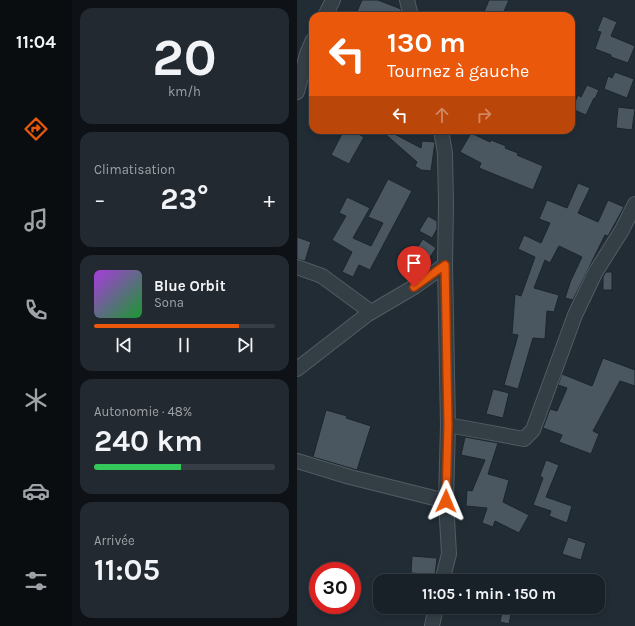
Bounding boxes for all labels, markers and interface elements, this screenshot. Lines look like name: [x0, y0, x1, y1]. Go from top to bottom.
text: 130 m: [387, 26, 466, 59]
text: 20: [152, 27, 217, 88]
icon: left: [321, 28, 373, 80]
text: 11:04: [16, 31, 56, 53]
text: Tournez à gauche: [387, 60, 529, 82]
text: km/h: [168, 84, 201, 99]
icon: left: [389, 104, 411, 126]
icon: ahead: [431, 104, 453, 126]
icon: right: [473, 104, 495, 126]
icon: directions: [22, 115, 50, 143]
text: Climatisation: [94, 162, 175, 177]
text: 23°: [160, 181, 209, 217]
text: −: [94, 187, 106, 213]
text: +: [263, 187, 275, 213]
icon: music: [22, 206, 50, 234]
pin: [397, 246, 431, 287]
icon: arrive: [403, 252, 425, 274]
text: Blue Orbit: [154, 277, 226, 295]
text: Sona: [154, 295, 184, 310]
icon: phone: [22, 296, 50, 324]
icon: previous: [113, 334, 135, 356]
icon: pause: [173, 334, 195, 356]
icon: next: [234, 334, 256, 356]
icon: climate: [22, 386, 50, 414]
text: Autonomie · 48%: [94, 404, 192, 419]
text: 240 km: [94, 423, 203, 459]
icon: car: [22, 477, 50, 505]
position arrow: [425, 480, 467, 522]
text: Arrivée: [94, 533, 135, 548]
text: 11:05: [94, 552, 160, 588]
speed limit sign: 30: [309, 562, 361, 614]
icon: filters: [22, 567, 50, 595]
text: 11:05 · 1 min · 150 m: [422, 585, 556, 603]

